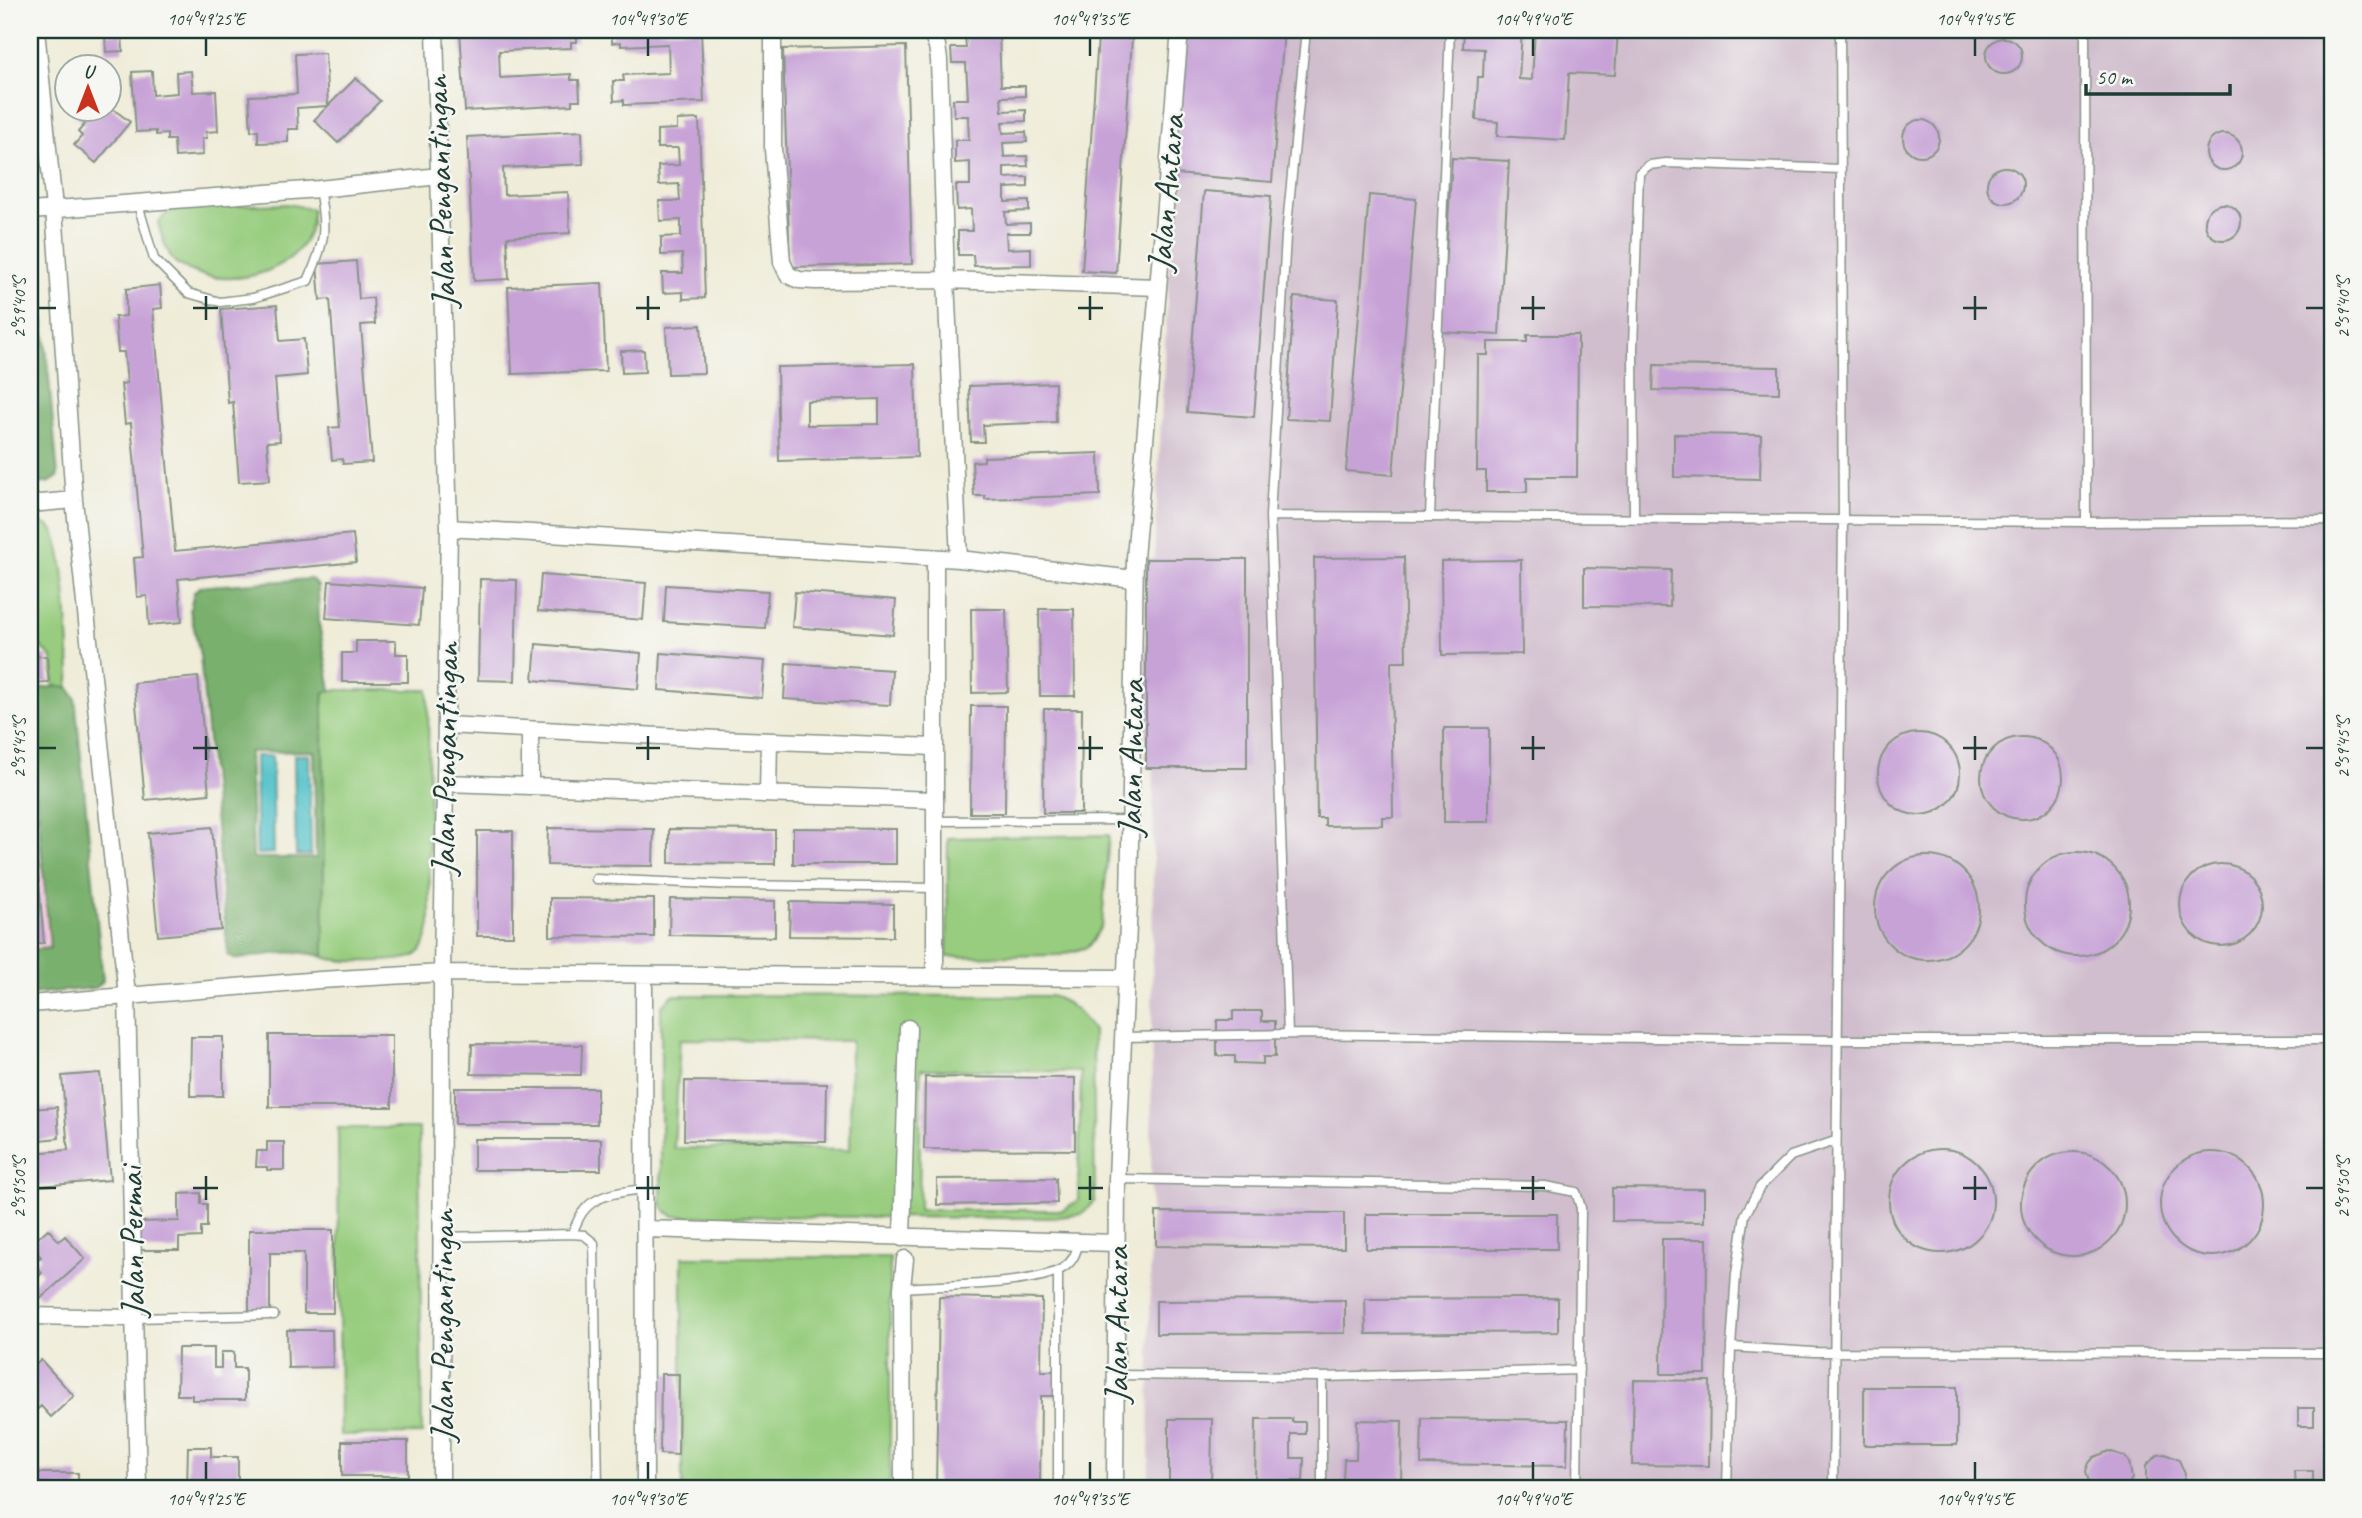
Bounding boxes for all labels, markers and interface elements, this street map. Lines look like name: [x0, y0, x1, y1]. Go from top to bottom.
text: 104°49'25"E: [167, 8, 247, 30]
text: 104°49'30"E: [609, 8, 689, 30]
text: 104°49'35"E: [1051, 8, 1131, 30]
text: 104°49'40"E: [1494, 8, 1574, 30]
text: 104°49'45"E: [1936, 8, 2016, 30]
north arrow: [52, 52, 122, 122]
scale bar: [2086, 52, 2229, 96]
text: U: [83, 60, 96, 84]
text: 50 m: [2096, 64, 2134, 90]
street label: Jalan Pengantingan: [413, 73, 467, 311]
street label: Jalan Antara: [1137, 110, 1195, 275]
text: 2°59'40"S: [8, 274, 30, 338]
text: 2°59'40"S: [2332, 274, 2354, 338]
street label: Jalan Pengantingan: [420, 640, 470, 878]
street label: Jalan Antara: [1107, 676, 1155, 839]
text: 2°59'45"S: [8, 714, 30, 778]
text: 2°59'45"S: [2332, 714, 2354, 778]
text: 2°59'50"S: [8, 1154, 30, 1218]
text: 2°59'50"S: [2332, 1154, 2354, 1218]
street label: Jalan Permai: [108, 1162, 156, 1320]
street label: Jalan Pengantingan: [420, 1207, 465, 1444]
street label: Jalan Antara: [1094, 1244, 1139, 1405]
text: 104°49'25"E: [167, 1488, 247, 1510]
text: 104°49'30"E: [609, 1488, 689, 1510]
text: 104°49'35"E: [1051, 1488, 1131, 1510]
text: 104°49'40"E: [1494, 1488, 1574, 1510]
text: 104°49'45"E: [1936, 1488, 2016, 1510]

